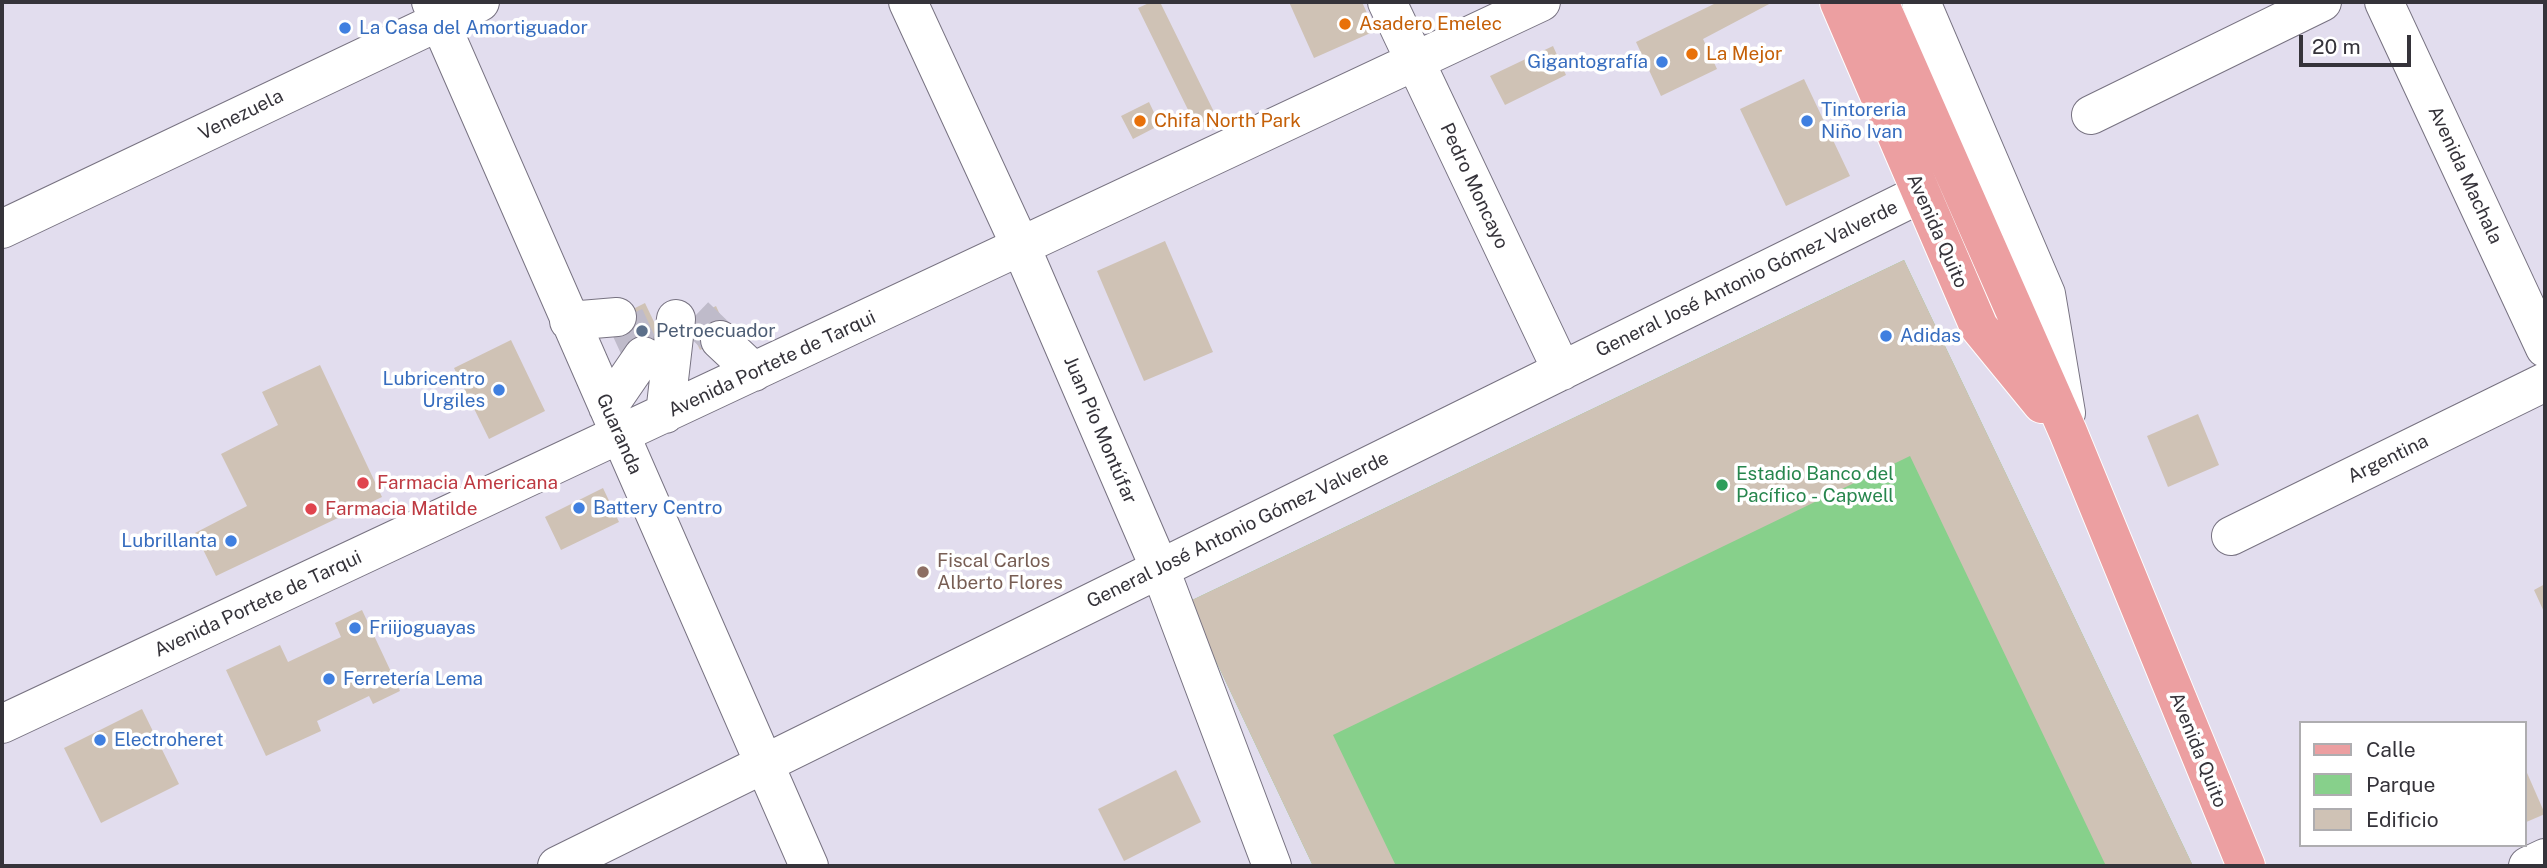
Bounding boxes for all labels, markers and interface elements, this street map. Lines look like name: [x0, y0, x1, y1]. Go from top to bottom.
place label: Asadero Emelec: [1359, 13, 1502, 35]
marker: Asadero Emelec: [1337, 16, 1353, 32]
place label: La Casa del Amortiguador: [359, 17, 588, 39]
marker: La Casa del Amortiguador: [337, 20, 353, 36]
scale bar: [2302, 21, 2414, 65]
text: 20 m: [2312, 34, 2361, 59]
place label: La Mejor: [1706, 43, 1782, 65]
marker: La Mejor: [1684, 46, 1700, 62]
place label: Gigantografía: [1527, 51, 1648, 73]
marker: Gigantografía: [1654, 54, 1670, 70]
street label: Venezuela: [195, 85, 287, 145]
place label: Tintoreria Niño Ivan: [1821, 99, 1906, 143]
street label: Avenida Machala: [2423, 102, 2507, 248]
place label: Chifa North Park: [1154, 110, 1301, 132]
marker: Chifa North Park: [1132, 113, 1148, 129]
marker: Tintoreria Niño Ivan: [1799, 113, 1815, 129]
street label: Pedro Moncayo: [1435, 119, 1513, 253]
street label: Avenida Quito: [1902, 170, 1972, 292]
street label: General José Antonio Gómez Valverde: [1592, 196, 1902, 362]
street label: Avenida Portete de Tarqui: [665, 306, 879, 422]
place label: Petroecuador: [656, 320, 776, 342]
marker: Petroecuador: [634, 323, 650, 339]
place label: Adidas: [1900, 325, 1961, 347]
marker: Adidas: [1878, 328, 1894, 344]
street label: Juan Pío Montúfar: [1059, 353, 1141, 507]
place label: Lubricentro Urgiles: [382, 368, 485, 412]
marker: Lubricentro Urgiles: [491, 382, 507, 398]
street label: Guaranda: [591, 390, 647, 478]
street label: Argentina: [2344, 430, 2432, 488]
street label: General José Antonio Gómez Valverde: [1083, 447, 1393, 613]
place label: Estadio Banco del Pacífico - Capwell: [1736, 463, 1894, 507]
place label: Farmacia Americana: [377, 472, 558, 494]
marker: Farmacia Americana: [355, 475, 371, 491]
marker: Estadio Banco del Pacífico - Capwell: [1714, 477, 1730, 493]
place label: Battery Centro: [593, 497, 722, 519]
place label: Farmacia Matilde: [325, 498, 477, 520]
marker: Battery Centro: [571, 500, 587, 516]
marker: Farmacia Matilde: [303, 501, 319, 517]
place label: Lubrillanta: [121, 530, 217, 552]
marker: Lubrillanta: [223, 533, 239, 549]
street label: Avenida Portete de Tarqui: [151, 546, 365, 662]
place label: Fiscal Carlos Alberto Flores: [937, 550, 1063, 594]
marker: Fiscal Carlos Alberto Flores: [915, 564, 931, 580]
place label: Friijoguayas: [369, 617, 476, 639]
marker: Friijoguayas: [347, 620, 363, 636]
place label: Ferretería Lema: [343, 668, 483, 690]
marker: Ferretería Lema: [321, 671, 337, 687]
street label: Avenida Quito: [2164, 689, 2232, 811]
legend: [2298, 721, 2526, 847]
place label: Electroheret: [114, 729, 224, 751]
marker: Electroheret: [92, 732, 108, 748]
text: Calle: [2366, 737, 2416, 762]
text: Parque: [2366, 772, 2435, 797]
text: Edificio: [2366, 807, 2439, 832]

